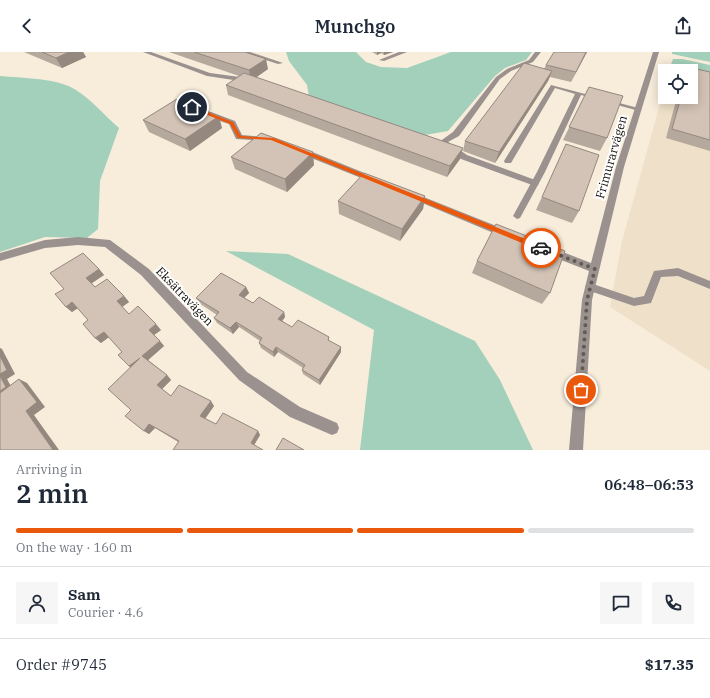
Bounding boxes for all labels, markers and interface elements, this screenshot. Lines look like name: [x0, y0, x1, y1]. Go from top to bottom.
icon: back: [16, 15, 38, 37]
text: Munchgo: [315, 15, 395, 38]
icon: share: [672, 15, 694, 37]
map controls: [658, 64, 698, 104]
button: locate: [658, 64, 698, 104]
pin: [175, 90, 209, 124]
icon: home: [181, 96, 203, 118]
street label: Frimurarvägen: [592, 113, 630, 200]
courier: [521, 228, 561, 268]
icon: car: [530, 237, 552, 259]
street label: Eksätravägen: [153, 263, 217, 329]
pin: [564, 373, 598, 407]
icon: bag: [570, 379, 592, 401]
text: Arriving in: [16, 461, 82, 478]
text: 06:48–06:53: [604, 475, 694, 494]
text: 2 min: [16, 476, 88, 510]
text: On the way · 160 m: [16, 539, 132, 556]
button: person: [16, 582, 58, 624]
button: chat: [600, 582, 642, 624]
button: phone: [652, 582, 694, 624]
text: Sam: [68, 585, 101, 604]
text: Courier · 4.6: [68, 604, 144, 621]
text: Order #9745: [16, 655, 107, 674]
text: $17.35: [645, 655, 694, 674]

